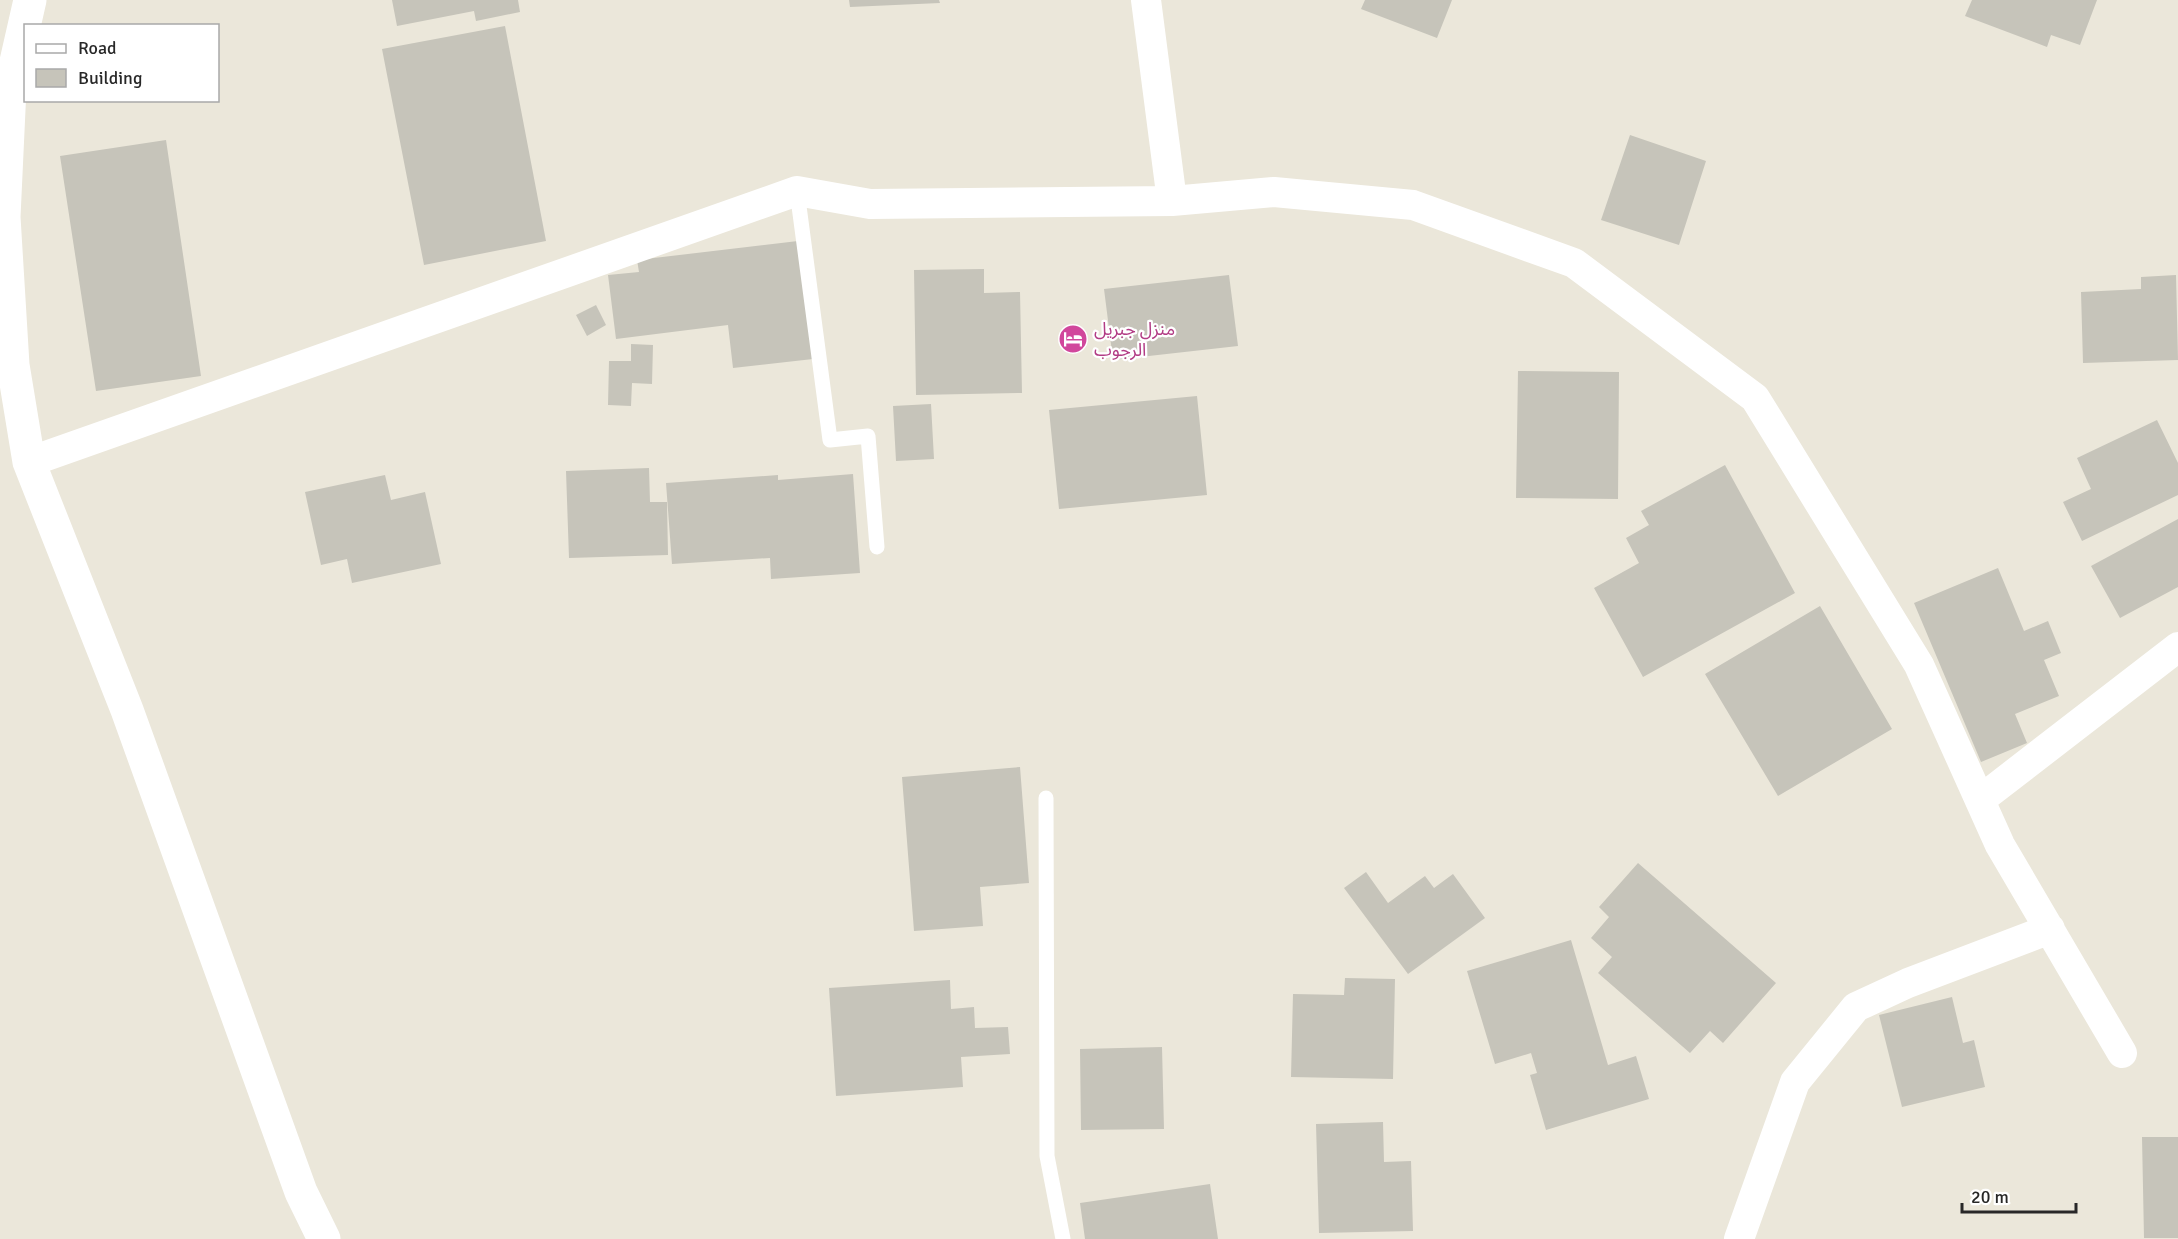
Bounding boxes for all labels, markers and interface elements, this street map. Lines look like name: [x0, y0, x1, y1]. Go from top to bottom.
legend: [24, 24, 219, 102]
text: Road: [78, 37, 117, 59]
text: Building: [78, 67, 142, 89]
place label: منزل جبريل الرجوب: [1094, 318, 1175, 361]
hotel icon: منزل جبريل الرجوب: [1057, 323, 1089, 355]
scale bar: [1962, 1176, 2076, 1214]
text: 20 m: [1971, 1186, 2009, 1208]

